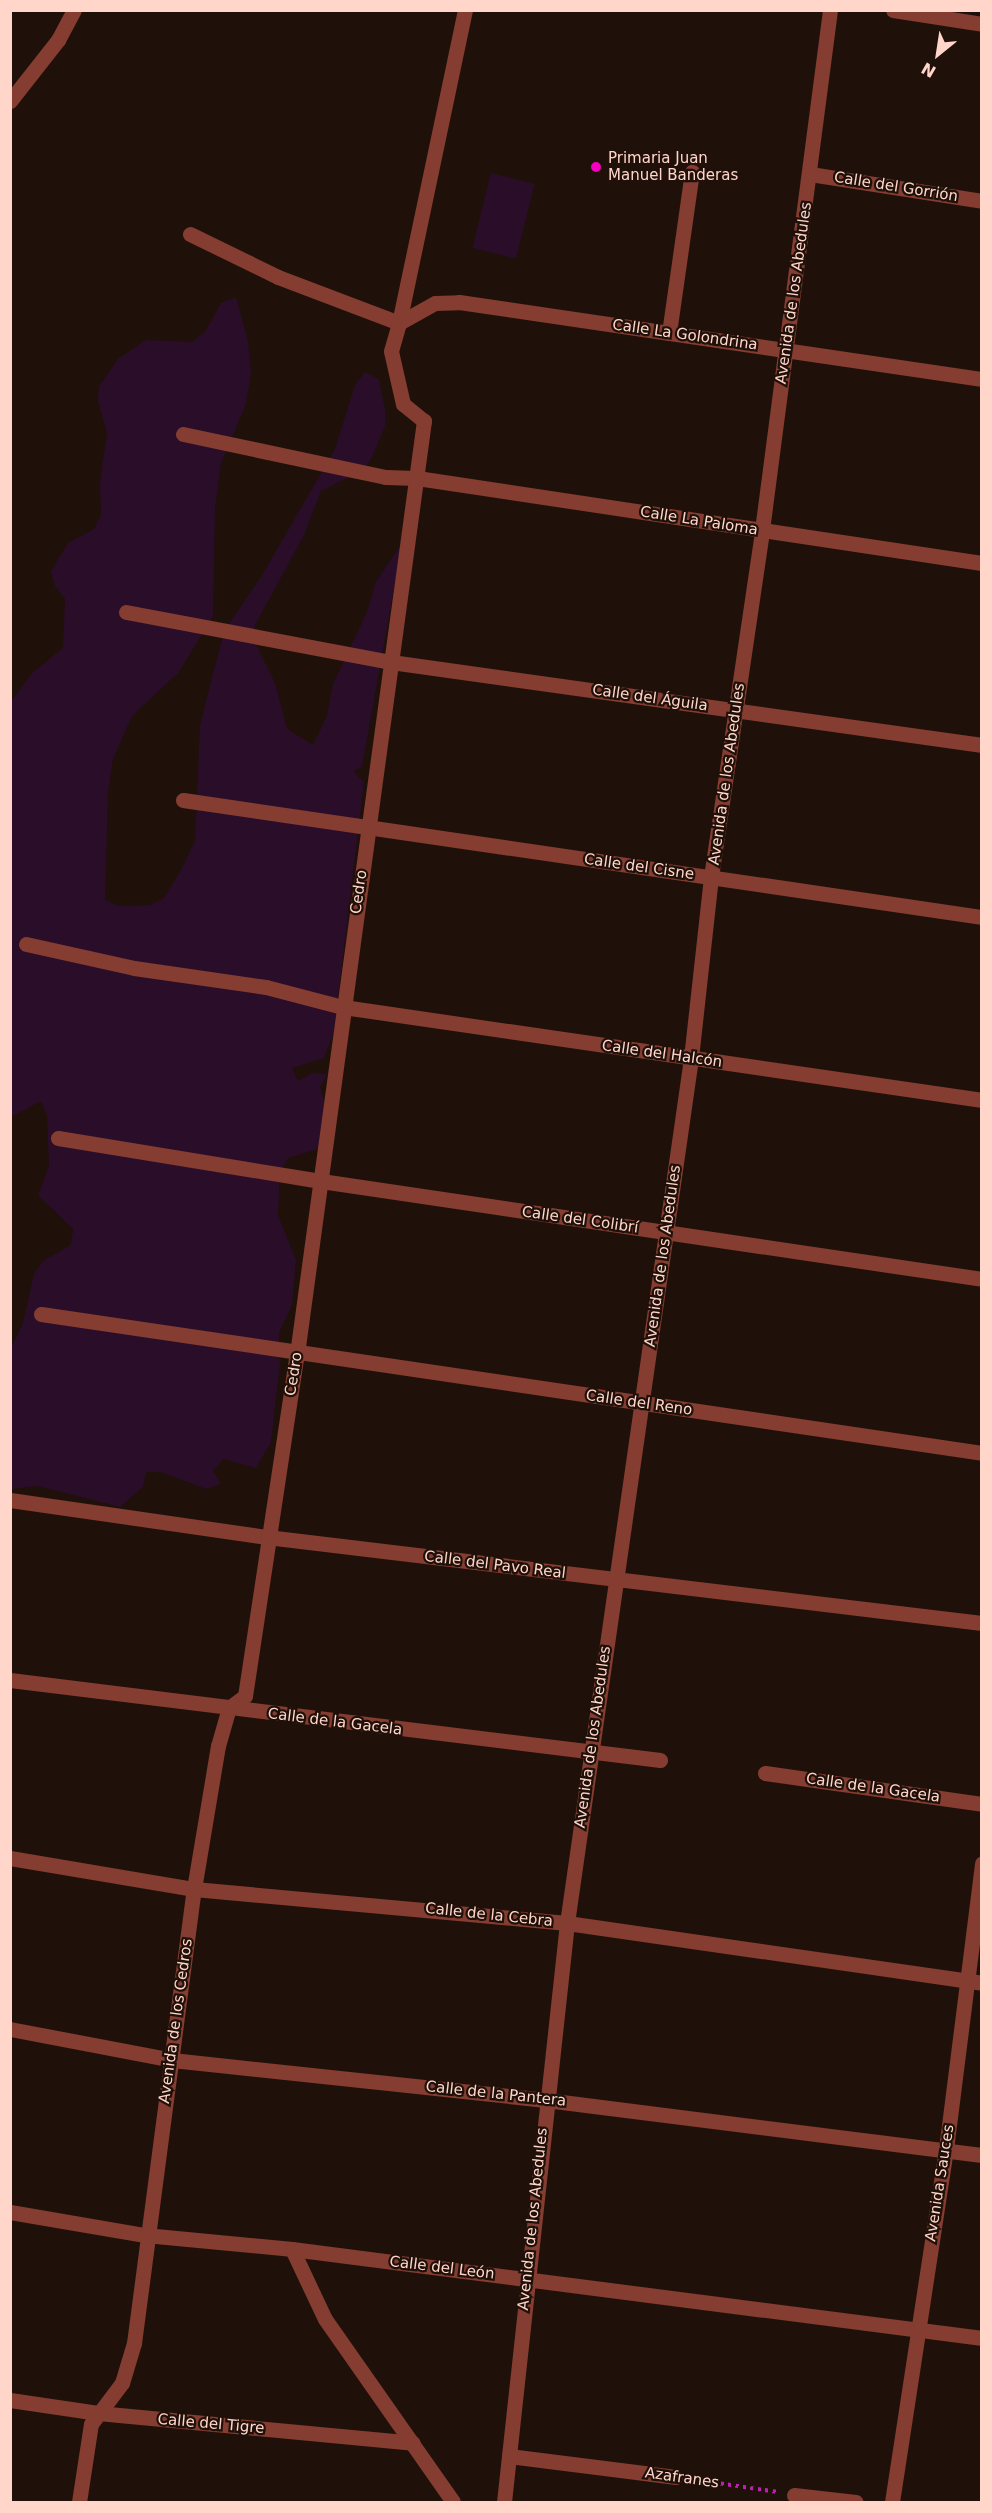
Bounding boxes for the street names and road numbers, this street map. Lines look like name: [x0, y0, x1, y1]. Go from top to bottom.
street label: Calle del Gorrión: [833, 168, 959, 206]
street label: Avenida de los Abedules: [772, 201, 816, 385]
street label: Calle La Golondrina: [611, 316, 759, 354]
street label: Calle La Paloma: [639, 503, 759, 539]
street label: Calle del Águila: [591, 681, 709, 715]
street label: Avenida de los Abedules: [705, 682, 749, 866]
street label: Calle del Cisne: [583, 850, 695, 884]
street label: Cedro: [347, 869, 371, 915]
street label: Calle del Halcón: [601, 1037, 723, 1071]
street label: Avenida de los Abedules: [641, 1164, 685, 1348]
street label: Calle del Colibrí: [521, 1203, 639, 1237]
street label: Cedro: [282, 1351, 306, 1397]
street label: Calle del Reno: [585, 1387, 693, 1419]
street label: Calle del Pavo Real: [423, 1547, 567, 1583]
street label: Avenida de los Abedules: [571, 1645, 615, 1829]
street label: Calle de la Gacela: [267, 1705, 403, 1739]
street label: Calle de la Gacela: [805, 1770, 941, 1806]
street label: Calle de la Cebra: [424, 1899, 554, 1931]
street label: Avenida de los Cedros: [156, 1937, 196, 2105]
street label: Calle de la Pantera: [425, 2078, 567, 2110]
street label: Avenida Sauces: [922, 2123, 958, 2243]
street label: Avenida de los Abedules: [514, 2127, 552, 2311]
street label: Calle del León: [388, 2253, 496, 2283]
street label: Calle del Tigre: [157, 2410, 265, 2438]
street label: Azafranes: [644, 2464, 720, 2492]

